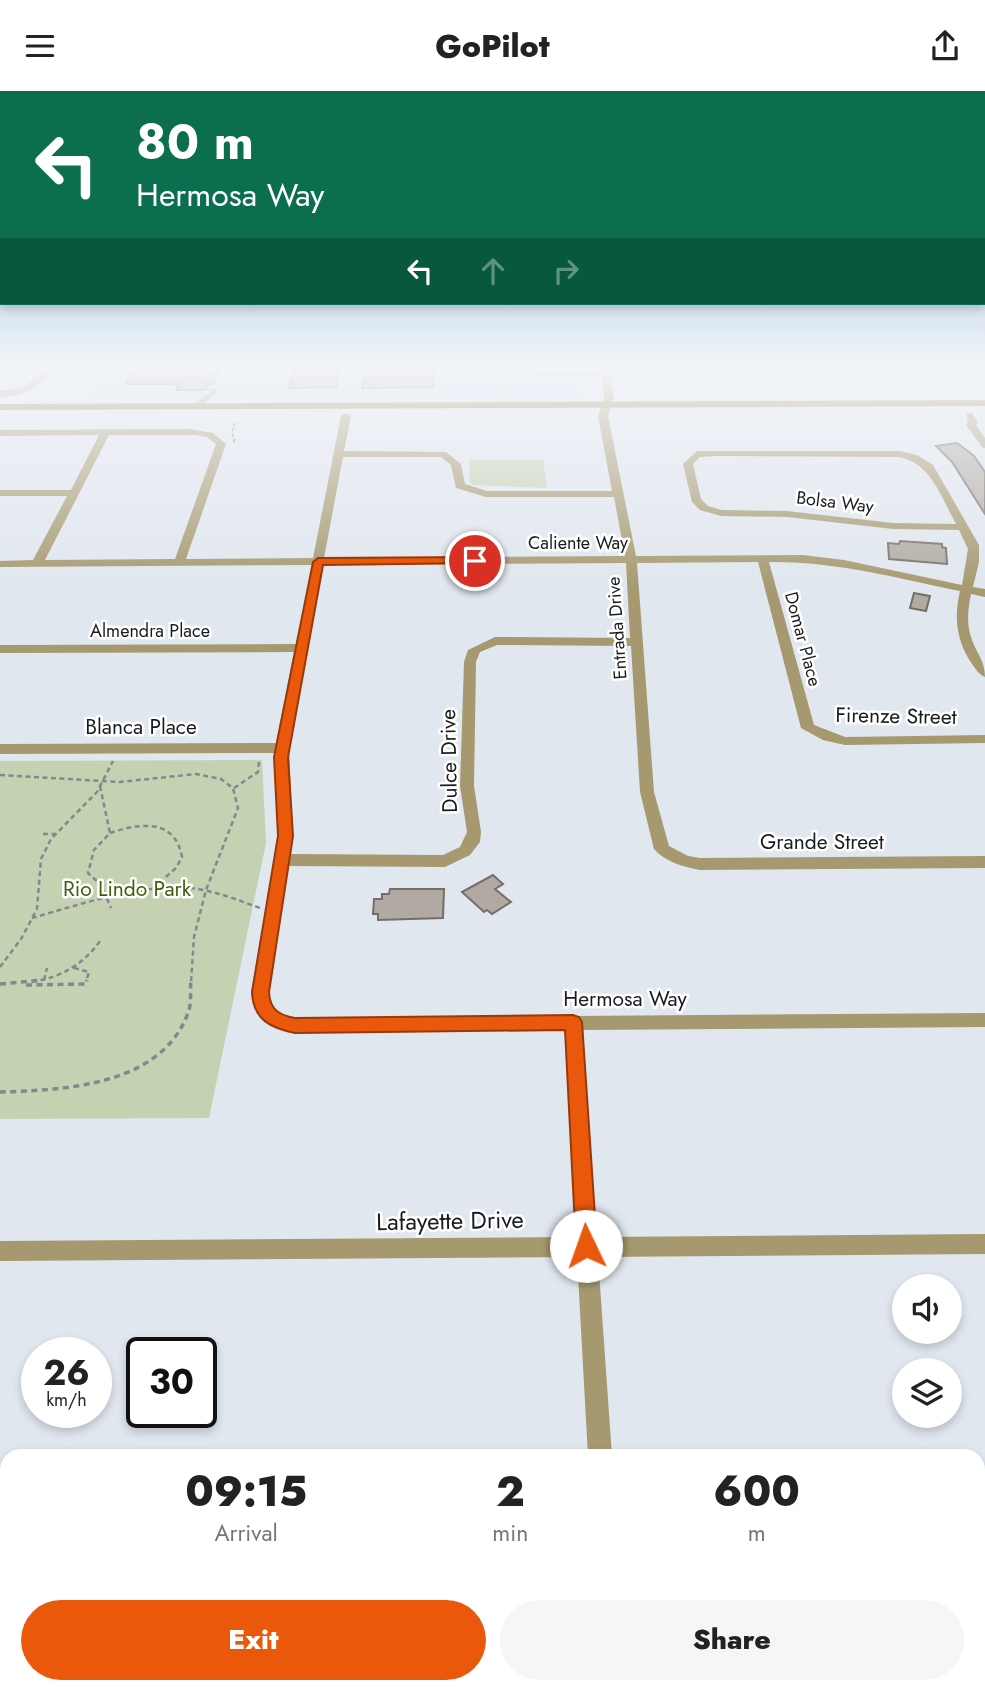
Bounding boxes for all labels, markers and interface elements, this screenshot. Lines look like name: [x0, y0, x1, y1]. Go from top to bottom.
text: GoPilot: [435, 23, 550, 69]
icon: menu: [21, 27, 59, 65]
icon: share: [926, 27, 964, 65]
text: 80 m: [136, 107, 254, 177]
icon: left: [21, 119, 112, 210]
text: Hermosa Way: [136, 172, 324, 218]
icon: left: [401, 252, 439, 290]
icon: ahead: [474, 252, 512, 290]
icon: right: [547, 252, 585, 290]
street label: Bolsa Way: [795, 484, 875, 520]
street label: Caliente Way: [528, 530, 628, 556]
pin: [445, 531, 505, 591]
icon: arrive: [456, 542, 494, 580]
street label: Entrada Drive: [600, 576, 634, 680]
street label: Domar Place: [778, 589, 828, 689]
street label: Almendra Place: [90, 618, 210, 644]
street label: Firenze Street: [835, 700, 957, 732]
street label: Dulce Drive: [433, 709, 465, 813]
street label: Blanca Place: [85, 712, 197, 742]
street label: Grande Street: [760, 827, 884, 857]
park label: Rio Lindo Park: [63, 874, 192, 904]
street label: Hermosa Way: [563, 984, 688, 1014]
street label: Lafayette Drive: [376, 1202, 524, 1239]
position arrow: [549, 1209, 623, 1283]
map controls: [892, 1274, 962, 1428]
button: sound: [892, 1274, 962, 1344]
speed limit sign: 30: [126, 1337, 217, 1428]
text: 26: [43, 1348, 90, 1398]
button: layers: [892, 1358, 962, 1428]
text: km/h: [46, 1387, 87, 1413]
text: 09:15: [185, 1461, 307, 1522]
text: 2: [496, 1461, 525, 1522]
text: 600: [713, 1461, 800, 1522]
text: Arrival: [214, 1516, 278, 1550]
text: min: [492, 1516, 528, 1550]
text: m: [748, 1516, 766, 1550]
button: Exit: [21, 1600, 486, 1680]
button: Share: [500, 1600, 964, 1680]

